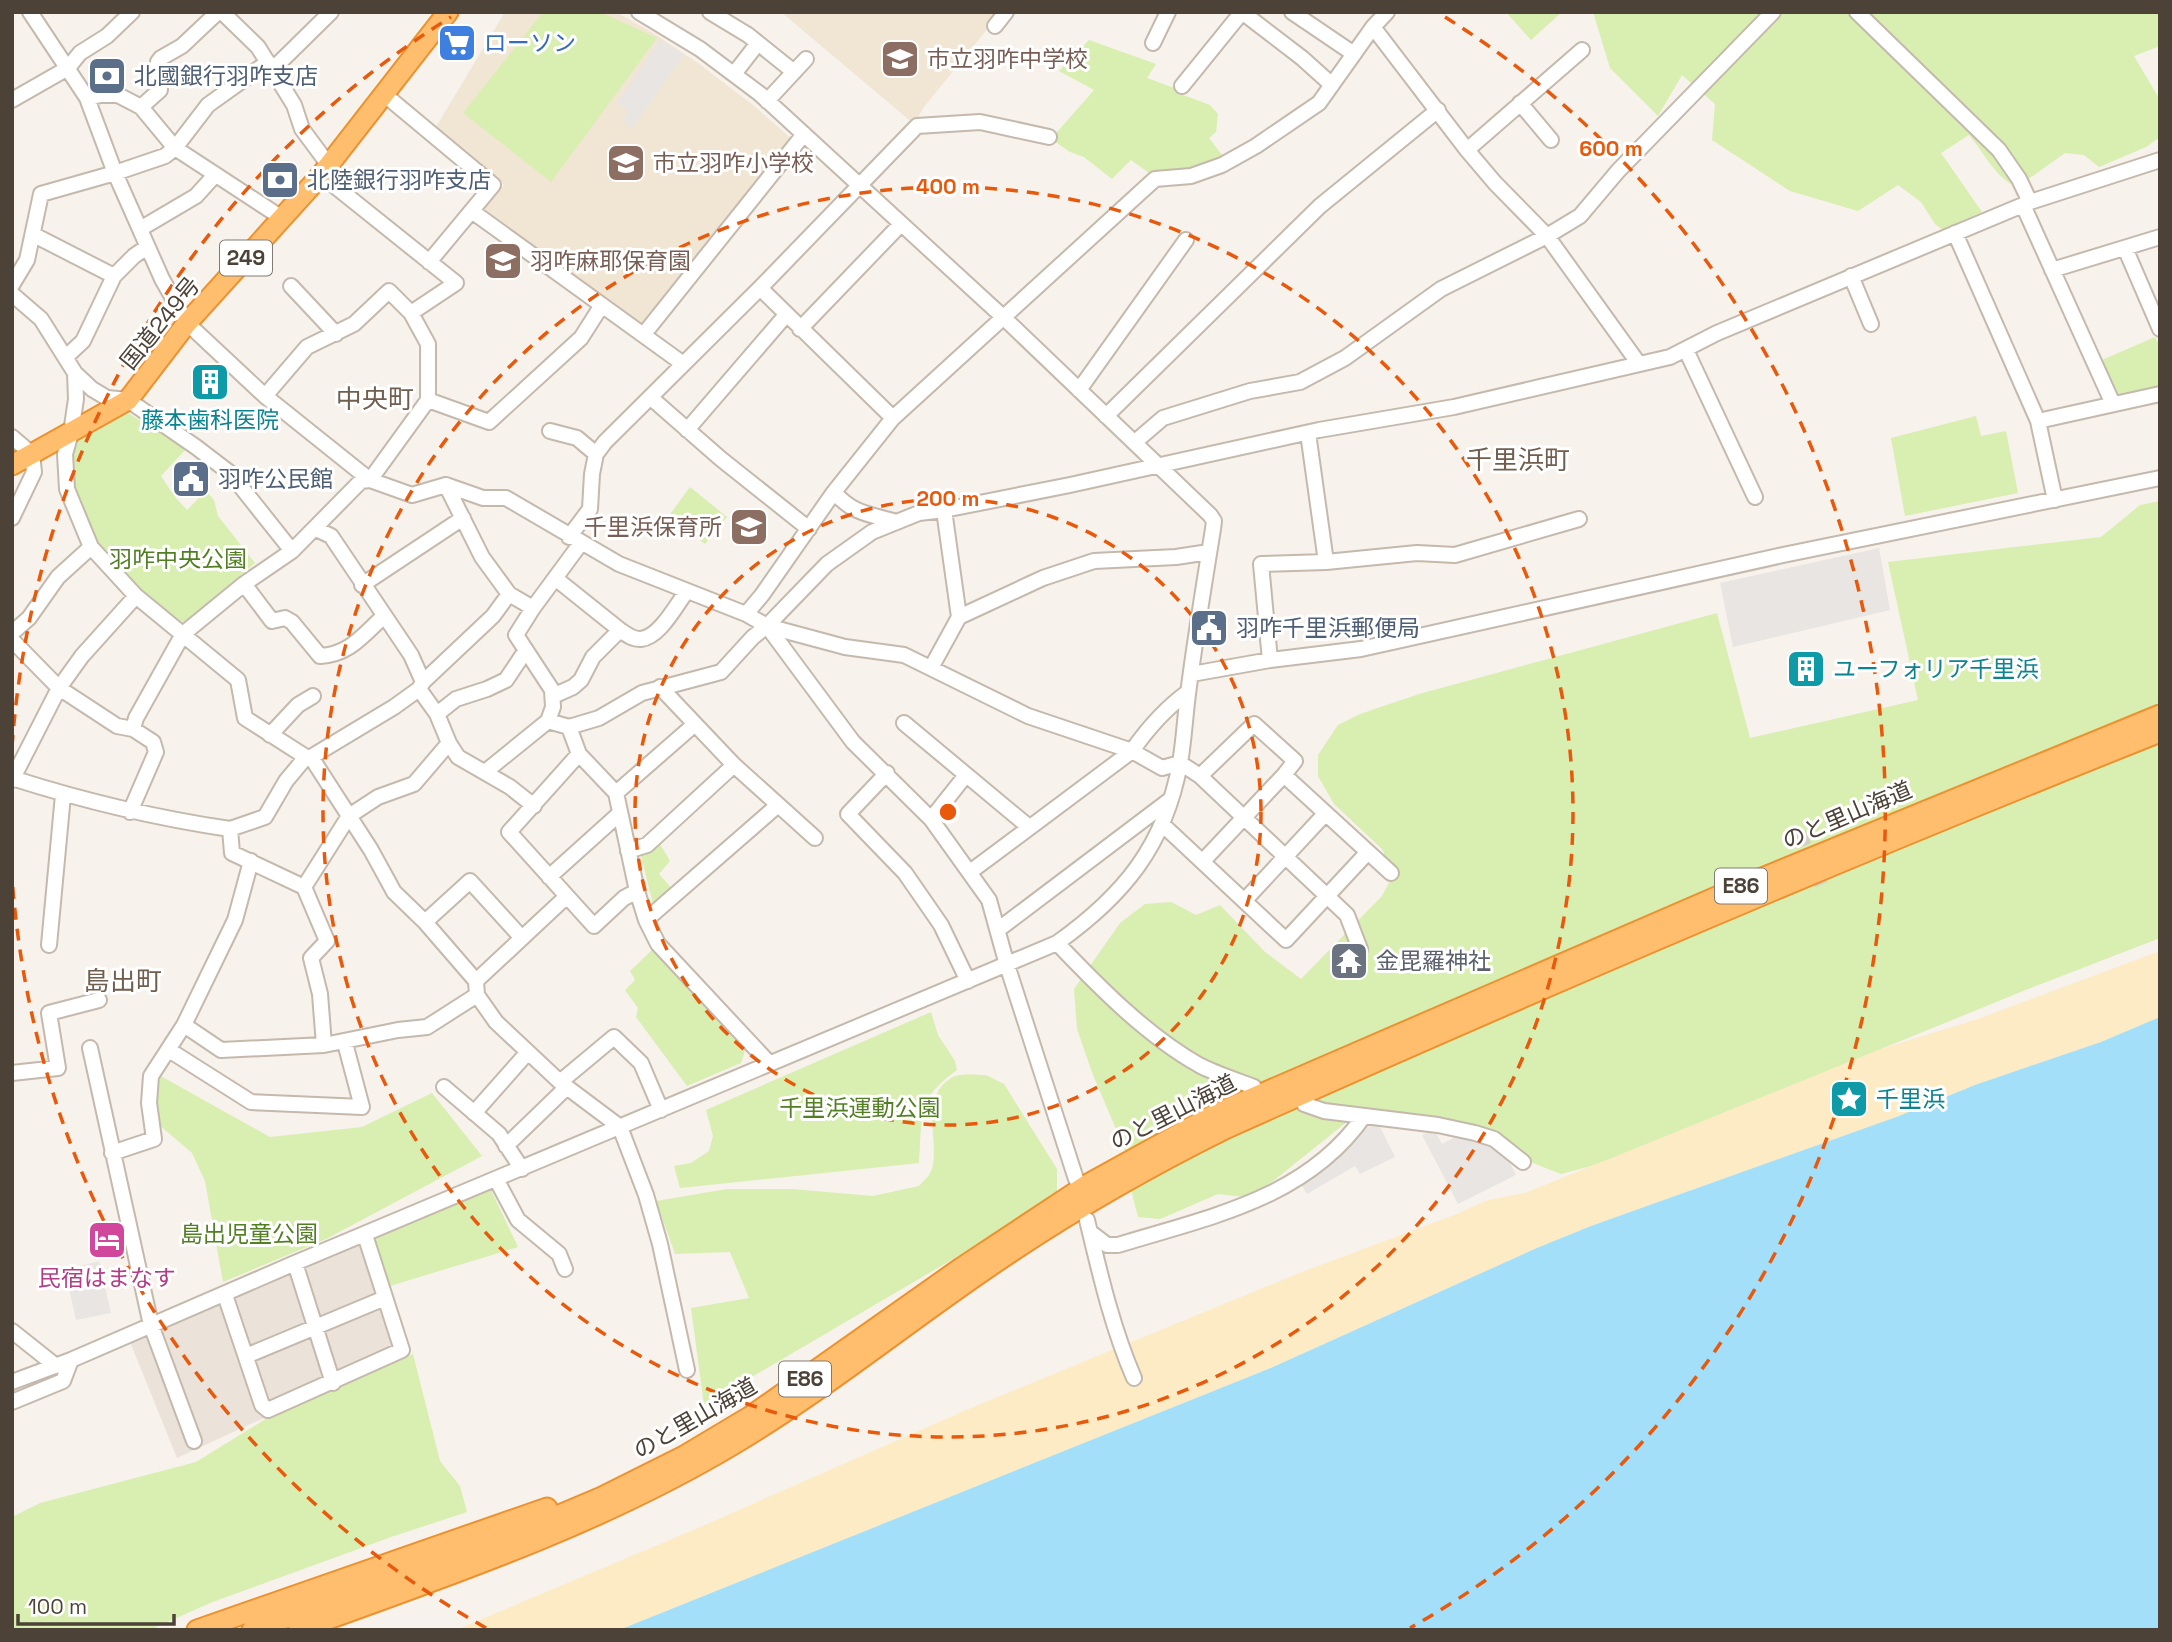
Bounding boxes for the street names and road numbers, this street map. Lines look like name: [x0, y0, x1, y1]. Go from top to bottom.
road number: 249: [220, 240, 272, 276]
street label: 国道249号: [114, 271, 206, 375]
street label: のと里山海道: [1778, 774, 1916, 856]
road number: E86: [1715, 868, 1767, 903]
street label: のと里山海道: [1105, 1067, 1241, 1157]
road number: E86: [779, 1362, 831, 1396]
street label: のと里山海道: [628, 1371, 762, 1465]

